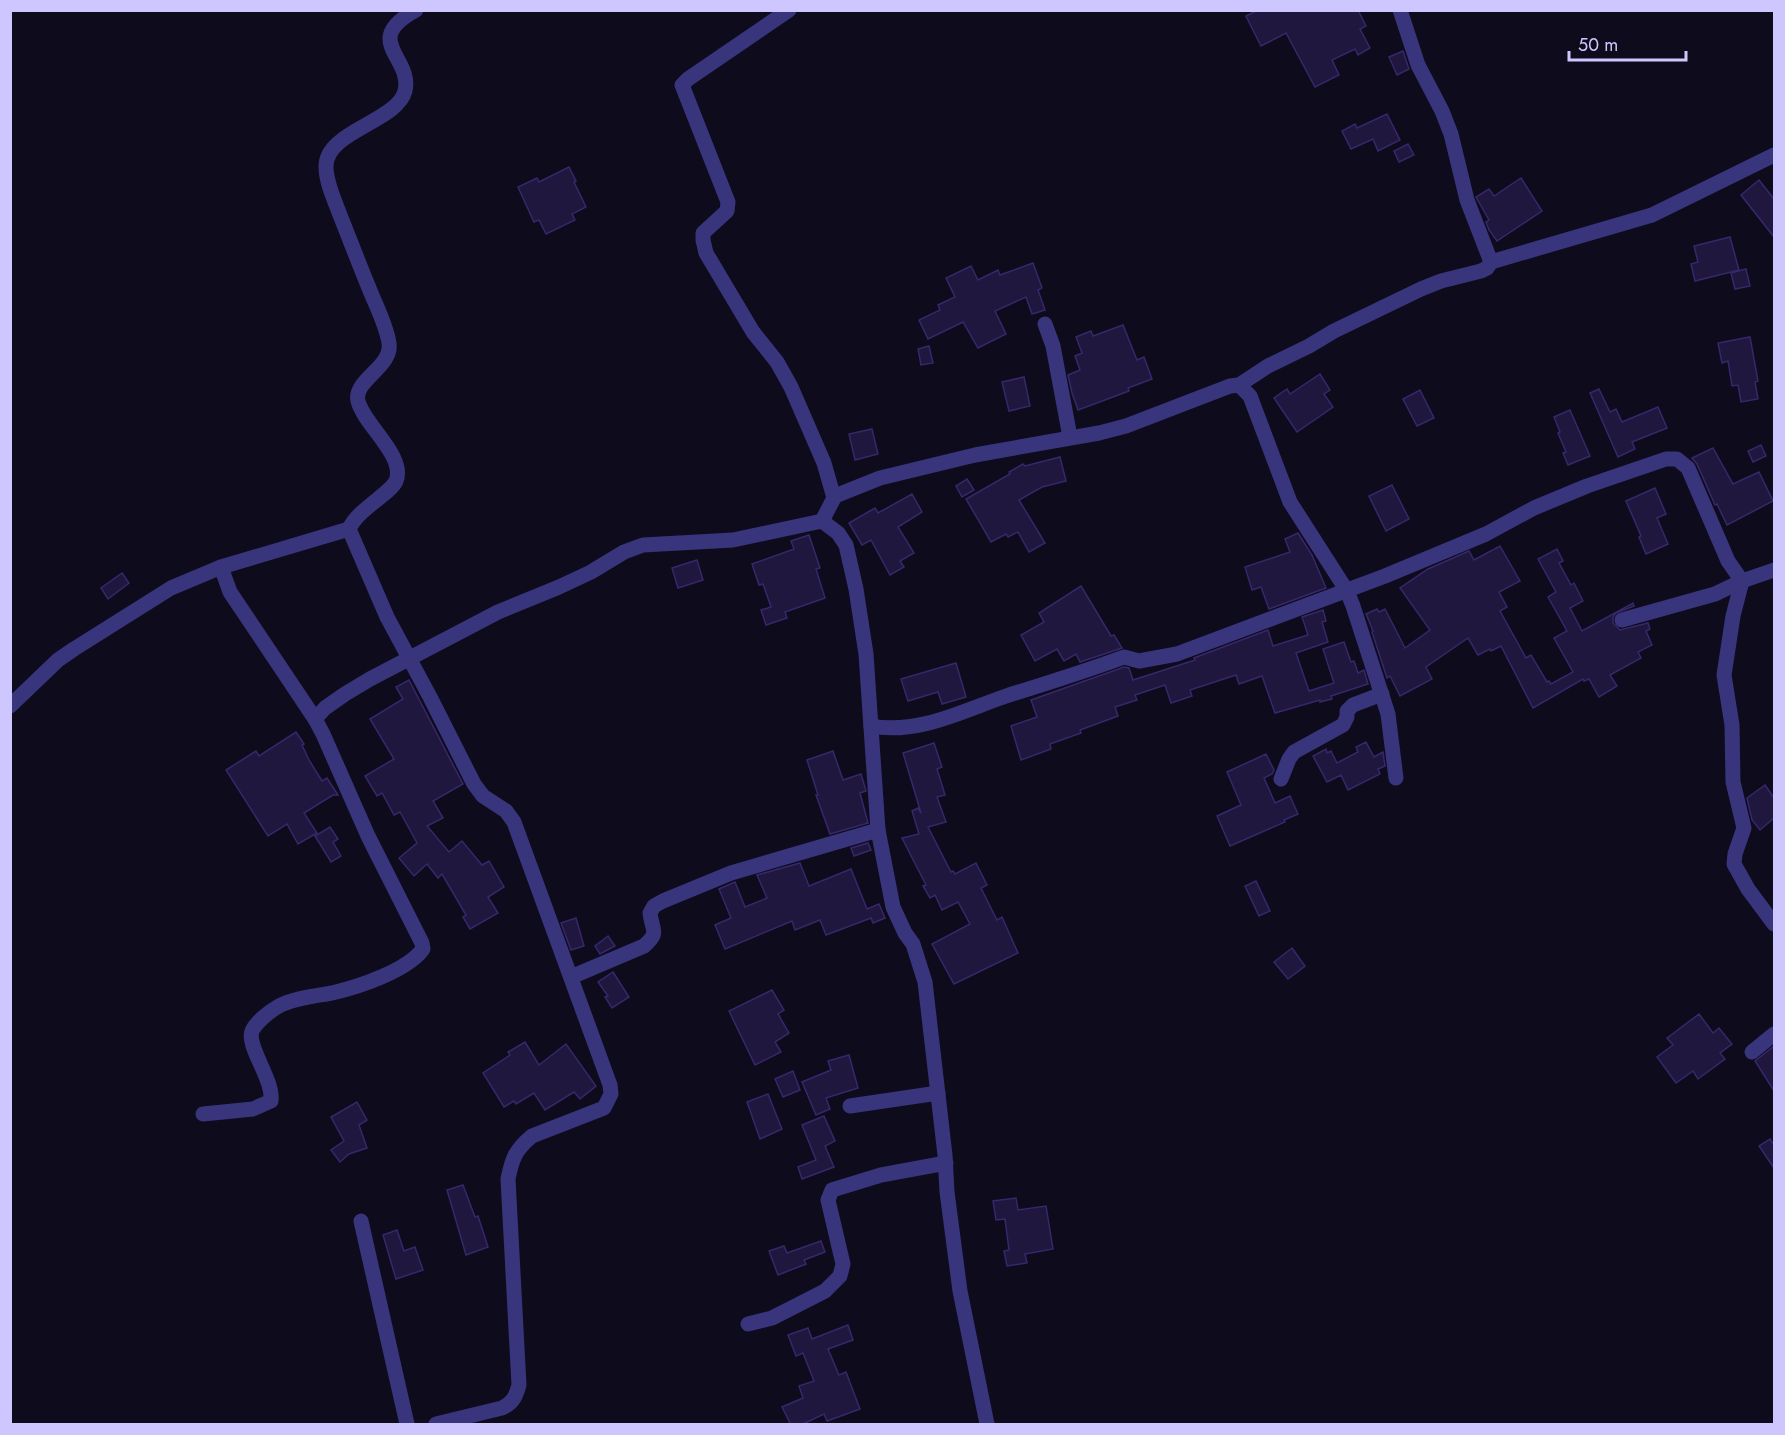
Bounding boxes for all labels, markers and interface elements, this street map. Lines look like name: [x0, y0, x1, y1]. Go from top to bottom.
scale bar: [1569, 24, 1686, 62]
text: 50 m: [1578, 32, 1618, 58]

